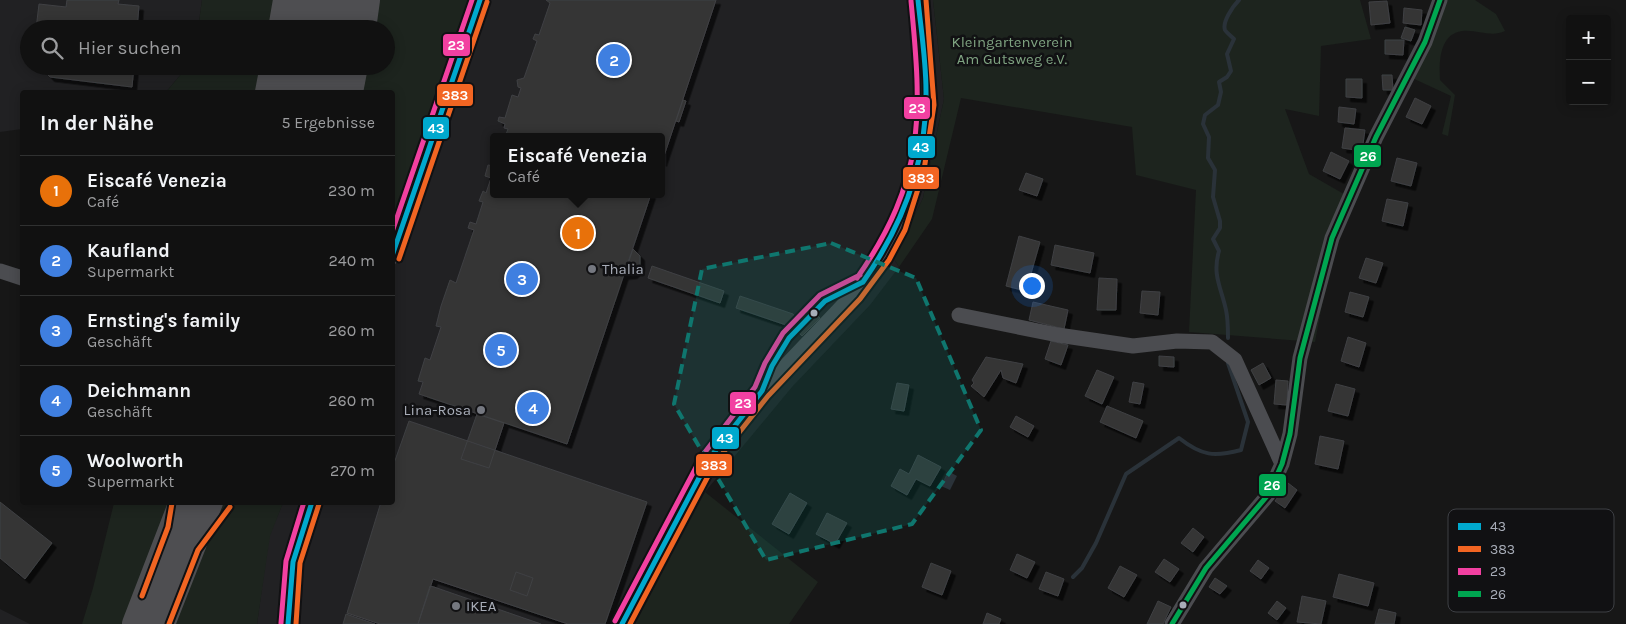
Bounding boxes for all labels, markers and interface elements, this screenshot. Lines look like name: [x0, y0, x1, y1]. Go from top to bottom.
map controls: [1566, 15, 1611, 105]
button: +: [1566, 15, 1611, 60]
search box: [20, 20, 395, 75]
line badge: 23: [442, 33, 471, 57]
park label: Kleingartenverein Am Gutsweg e.V.: [952, 33, 1072, 68]
icon: search: [38, 34, 66, 62]
text: Hier suchen: [78, 37, 181, 59]
text: 23: [447, 37, 465, 54]
pin: 2: [598, 41, 630, 79]
button: −: [1566, 60, 1611, 105]
line badge: 383: [436, 83, 474, 107]
text: 383: [442, 87, 468, 104]
line badge: 23: [903, 96, 931, 120]
text: 23: [908, 100, 926, 117]
text: In der Nähe: [40, 111, 154, 135]
text: 5 Ergebnisse: [281, 113, 375, 132]
line badge: 43: [422, 116, 450, 140]
text: 43: [427, 120, 445, 137]
popup: [490, 133, 665, 198]
line badge: 43: [907, 135, 936, 159]
text: 43: [912, 139, 930, 156]
line badge: 26: [1353, 144, 1382, 168]
text: Eiscafé Venezia: [508, 145, 647, 167]
text: 26: [1360, 148, 1376, 165]
line badge: 383: [902, 166, 940, 190]
text: Café: [508, 167, 540, 186]
text: Eiscafé Venezia: [87, 170, 227, 192]
text: 383: [908, 170, 934, 187]
text: 1: [53, 181, 59, 200]
text: 230 m: [328, 181, 375, 200]
text: Café: [87, 192, 119, 211]
pin: 1: [562, 214, 594, 252]
text: Kaufland: [87, 240, 170, 262]
text: 2: [51, 251, 61, 270]
text: 240 m: [329, 251, 375, 270]
pin: 3: [506, 260, 538, 298]
place label: Thalia: [602, 260, 644, 278]
text: Supermarkt: [87, 262, 174, 281]
marker: Thalia: [586, 263, 598, 275]
your location: [1019, 273, 1045, 299]
unlabelled marker: [809, 308, 819, 318]
text: Ernsting's family: [87, 310, 240, 332]
text: 3: [51, 321, 61, 340]
text: 260 m: [328, 321, 375, 340]
pin: 5: [485, 331, 517, 369]
text: Geschäft: [87, 332, 152, 351]
text: Deichmann: [87, 380, 191, 402]
pin: 4: [517, 389, 549, 427]
text: 4: [51, 391, 61, 410]
text: 260 m: [328, 391, 375, 410]
line badge: 23: [729, 391, 757, 415]
text: 23: [734, 395, 752, 412]
place label: Lina-Rosa: [403, 401, 471, 419]
text: Geschäft: [87, 402, 152, 421]
marker: Lina-Rosa: [475, 404, 487, 416]
line badge: 43: [711, 426, 740, 450]
text: 43: [716, 430, 734, 447]
text: Woolworth: [87, 450, 183, 472]
line badge: 383: [695, 453, 733, 477]
text: 383: [701, 457, 727, 474]
text: 5: [51, 461, 61, 480]
text: 270 m: [330, 461, 375, 480]
text: Supermarkt: [87, 472, 174, 491]
line badge: 26: [1258, 473, 1287, 497]
text: 26: [1264, 477, 1280, 494]
legend: [1448, 509, 1614, 612]
text: 43: [1490, 518, 1506, 535]
text: 383: [1490, 541, 1515, 558]
text: 23: [1490, 563, 1506, 580]
text: 26: [1490, 586, 1506, 603]
place label: IKEA: [466, 597, 497, 615]
marker: IKEA: [450, 600, 462, 612]
unlabelled marker: [1178, 600, 1188, 610]

